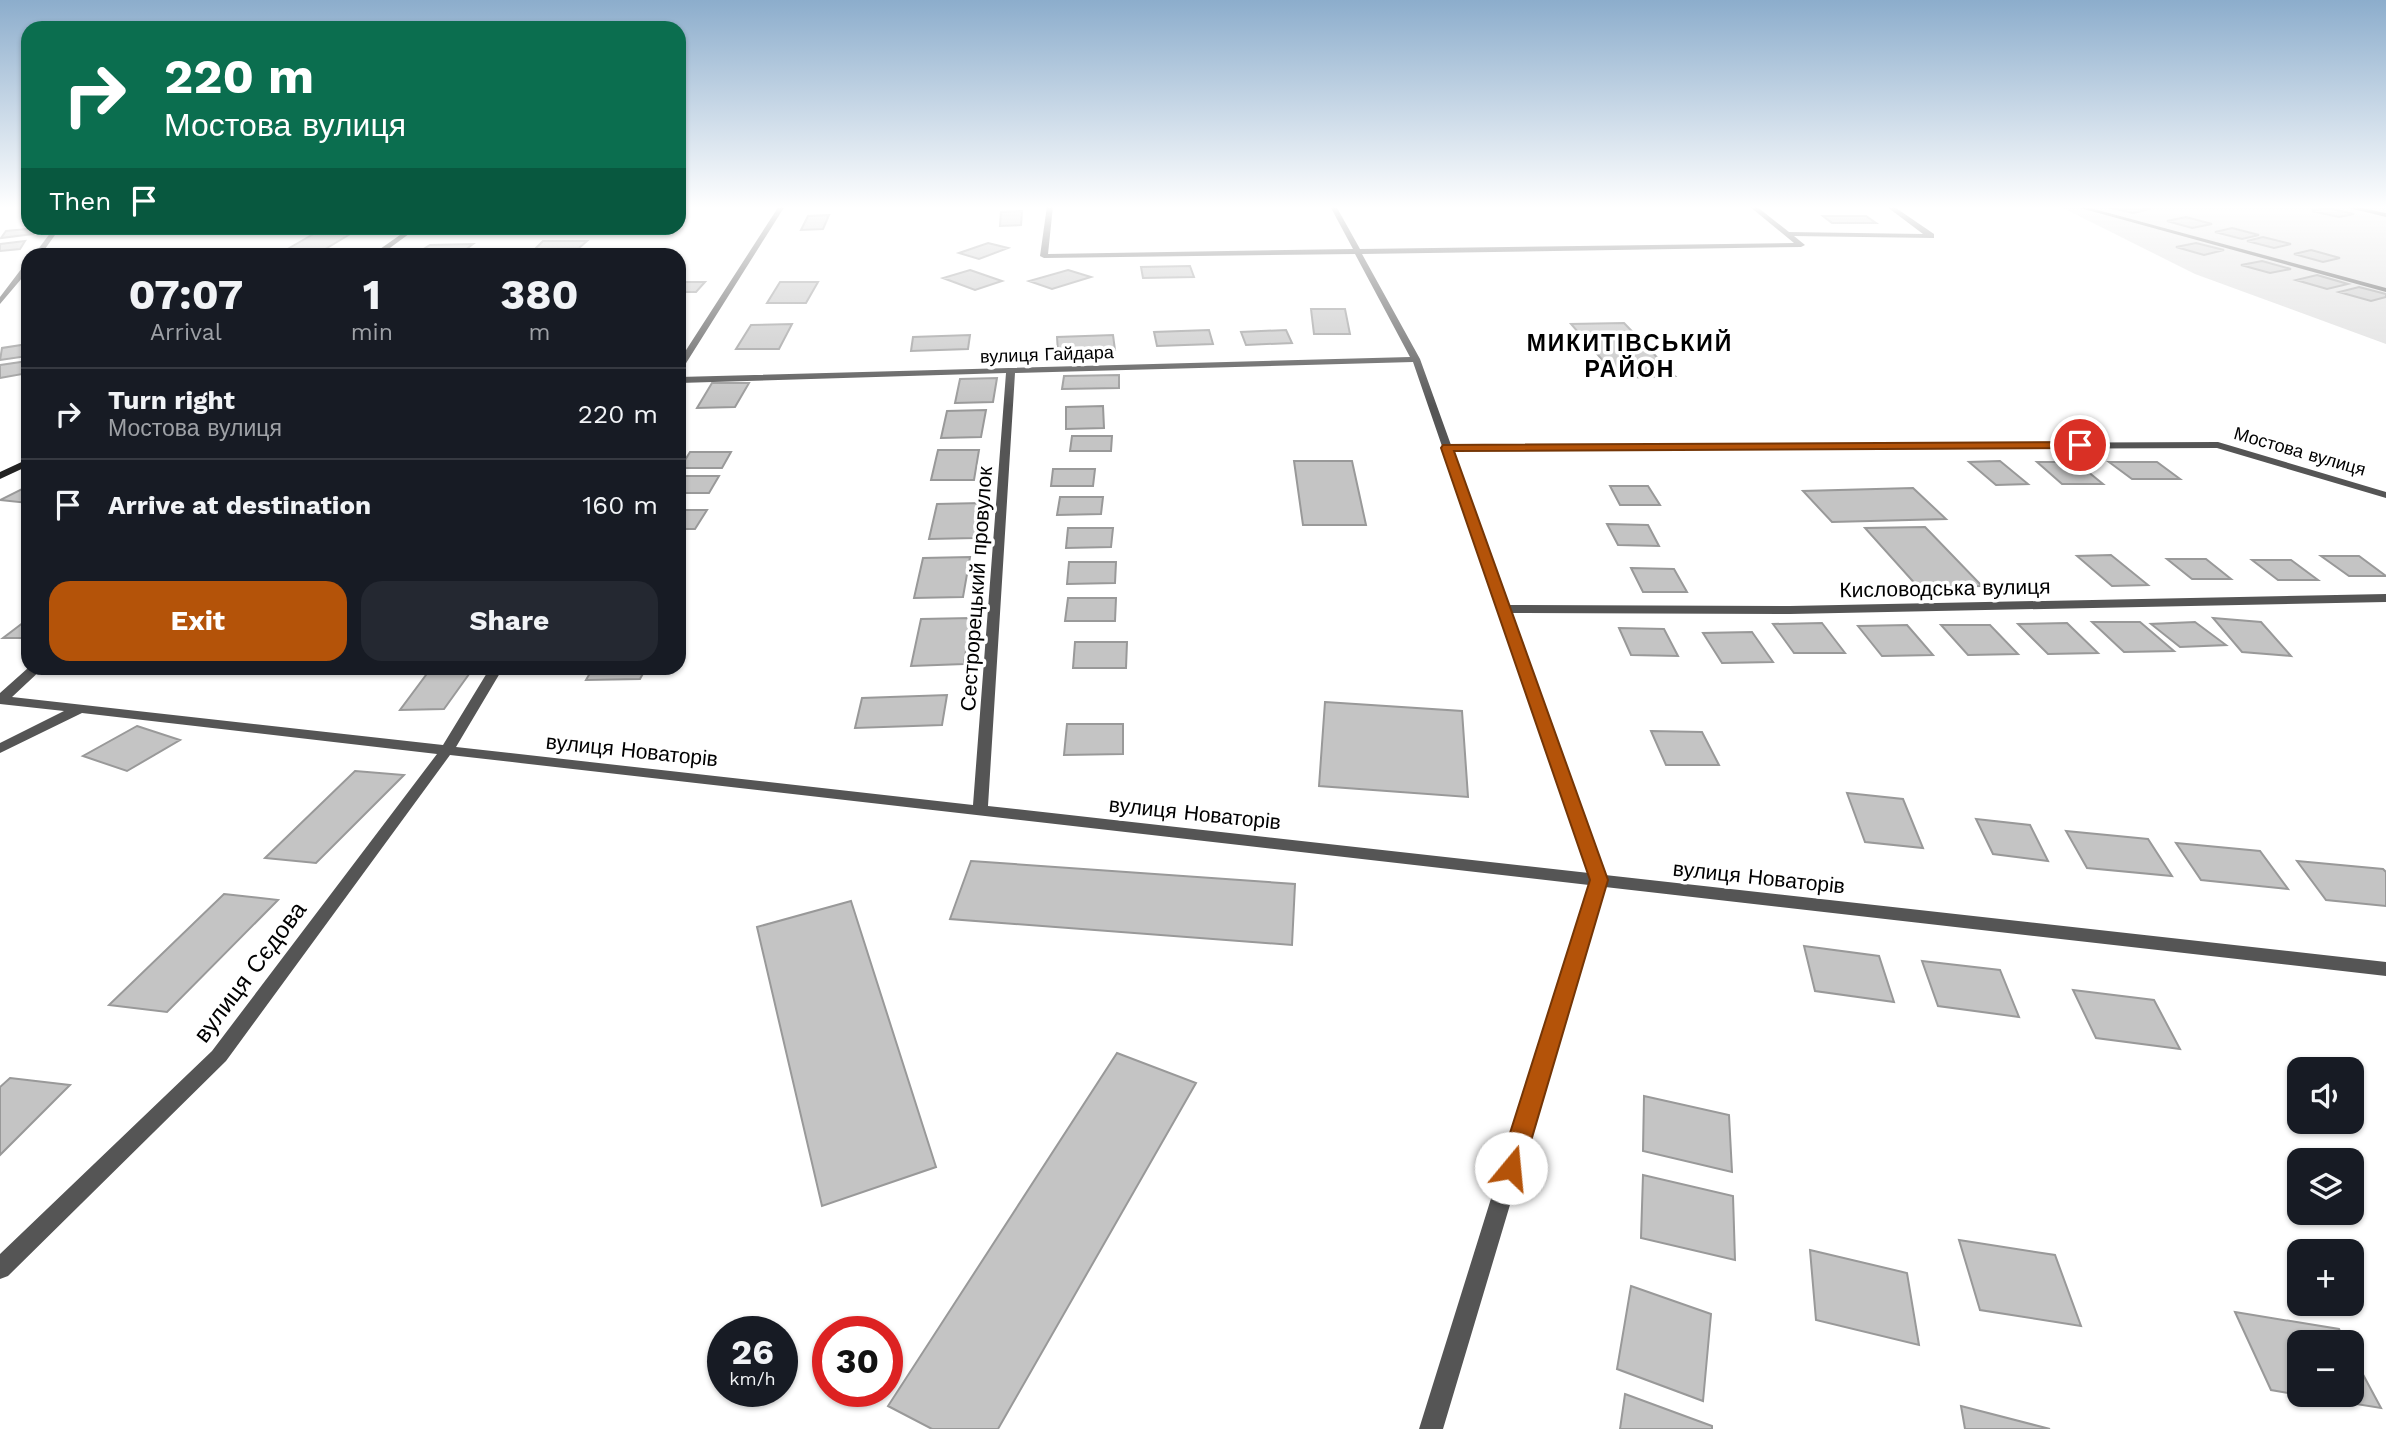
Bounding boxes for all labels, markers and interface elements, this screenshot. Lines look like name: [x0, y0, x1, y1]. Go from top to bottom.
text: 220 m: [164, 47, 314, 105]
icon: right: [49, 49, 140, 140]
text: Мостова вулиця: [164, 106, 406, 144]
icon: arrive: [125, 182, 163, 220]
text: Then: [49, 186, 111, 216]
text: 07:07: [128, 270, 243, 319]
text: 1: [363, 270, 381, 319]
text: 380: [500, 270, 579, 319]
text: Arrival: [150, 319, 222, 346]
text: min: [351, 319, 393, 346]
text: m: [529, 319, 550, 346]
district label: МИКИТІВСЬКИЙ РАЙОН: [1527, 329, 1733, 383]
street label: вулиця Гайдара: [980, 341, 1115, 367]
text: Turn right: [108, 385, 235, 415]
icon: right: [49, 395, 87, 433]
text: 220 m: [578, 399, 658, 429]
text: Мостова вулиця: [108, 415, 282, 442]
pin: [2050, 415, 2110, 475]
street label: Мостова вулиця: [2232, 422, 2368, 480]
icon: arrive: [2061, 426, 2099, 464]
street label: Сестрорецький провулок: [955, 465, 997, 712]
icon: arrive: [49, 486, 87, 524]
text: Arrive at destination: [108, 490, 371, 520]
text: 160 m: [582, 490, 658, 520]
street label: Кисловодська вулиця: [1839, 574, 2051, 602]
button: Exit: [49, 581, 347, 661]
button: Share: [361, 581, 658, 661]
street label: вулиця Новаторів: [545, 729, 719, 771]
street label: вулиця Новаторів: [1108, 792, 1282, 834]
street label: вулиця Новаторів: [1672, 856, 1846, 898]
street label: вулиця Сєдова: [188, 896, 312, 1048]
map controls: [2287, 1057, 2364, 1407]
button: sound: [2287, 1057, 2364, 1134]
position arrow: [1474, 1131, 1548, 1205]
button: layers: [2287, 1148, 2364, 1225]
button: +: [2287, 1239, 2364, 1316]
speed limit sign: 30: [812, 1316, 903, 1407]
button: −: [2287, 1330, 2364, 1407]
text: 26: [731, 1331, 774, 1373]
text: km/h: [729, 1368, 776, 1389]

